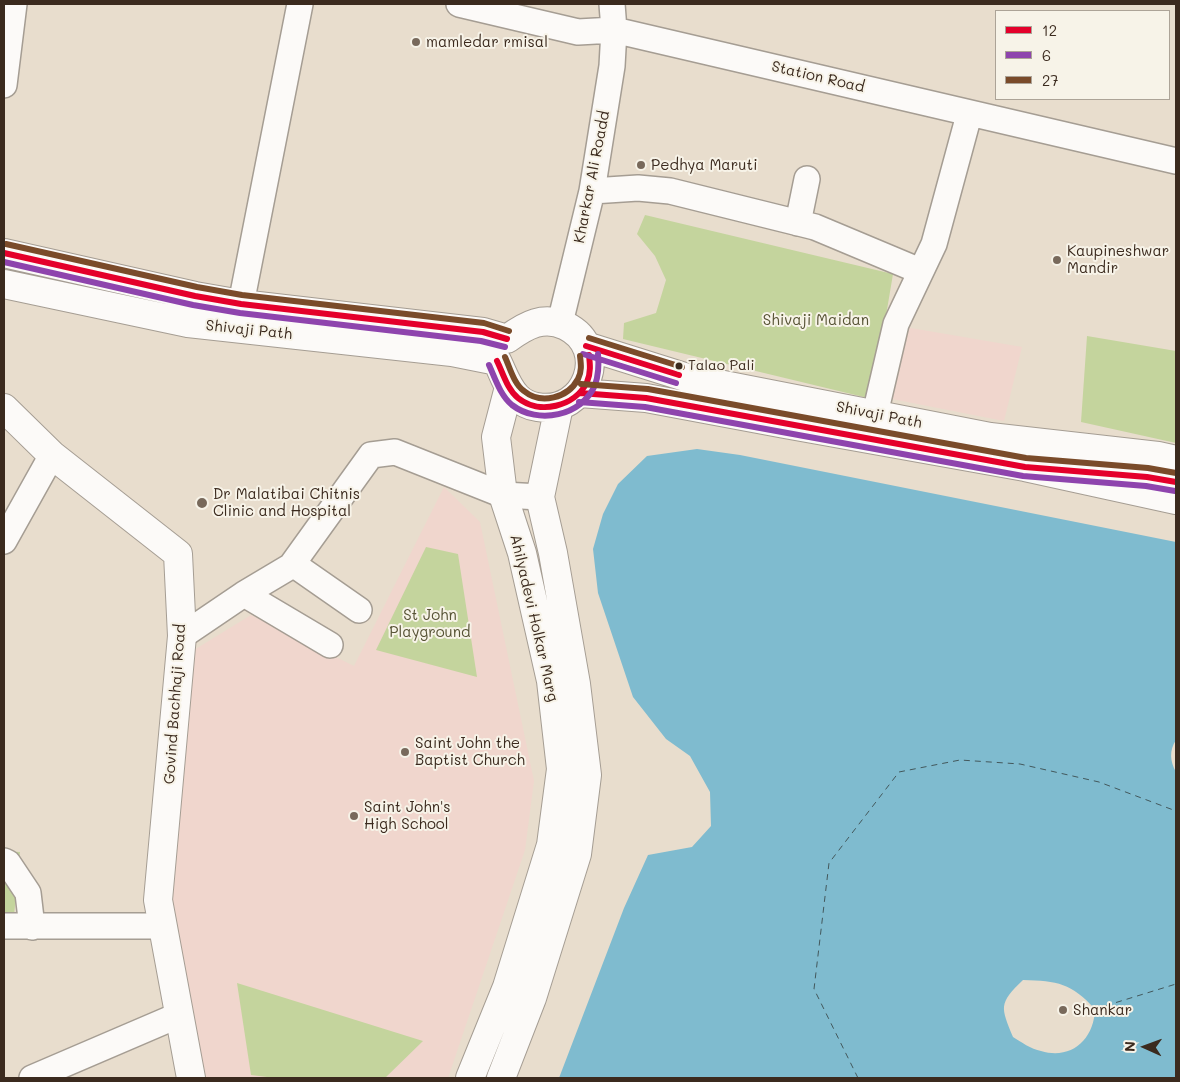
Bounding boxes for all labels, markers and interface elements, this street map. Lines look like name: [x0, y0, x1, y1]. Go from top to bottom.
legend: [995, 10, 1170, 100]
text: 12: [1042, 20, 1057, 40]
place label: mamledar rmisal: [426, 33, 548, 51]
marker: mamledar rmisal: [410, 36, 422, 48]
text: 6: [1042, 45, 1051, 65]
street label: Station Road: [770, 58, 866, 96]
text: 27: [1042, 70, 1059, 90]
street label: Kharkar Ali Roadd: [570, 109, 614, 245]
place label: Pedhya Maruti: [651, 156, 758, 174]
marker: Pedhya Maruti: [635, 159, 647, 171]
place label: Kaupineshwar Mandir: [1067, 242, 1169, 277]
marker: Kaupineshwar Mandir: [1051, 254, 1063, 266]
park label: Shivaji Maidan: [763, 311, 869, 329]
street label: Shivaji Path: [205, 317, 293, 343]
place label: Talao Pali: [688, 358, 755, 374]
marker: Talao Pali: [674, 361, 684, 371]
street label: Shivaji Path: [835, 398, 923, 432]
place label: Dr Malatibai Chitnis Clinic and Hospital: [213, 485, 360, 520]
marker: Dr Malatibai Chitnis Clinic and Hospital: [195, 496, 209, 510]
street label: Ahilyadevi Holkar Marg: [506, 533, 562, 703]
park label: St John Playground: [389, 606, 471, 641]
street label: Govind Bachhaji Road: [160, 623, 190, 785]
place label: Saint John the Baptist Church: [415, 734, 525, 769]
marker: Saint John the Baptist Church: [399, 746, 411, 758]
place label: Saint John's High School: [364, 798, 451, 833]
marker: Saint John's High School: [348, 810, 360, 822]
place label: Shankar: [1073, 1001, 1132, 1019]
marker: Shankar: [1057, 1004, 1069, 1016]
north arrow: [1120, 1022, 1170, 1072]
text: N: [1120, 1041, 1139, 1052]

